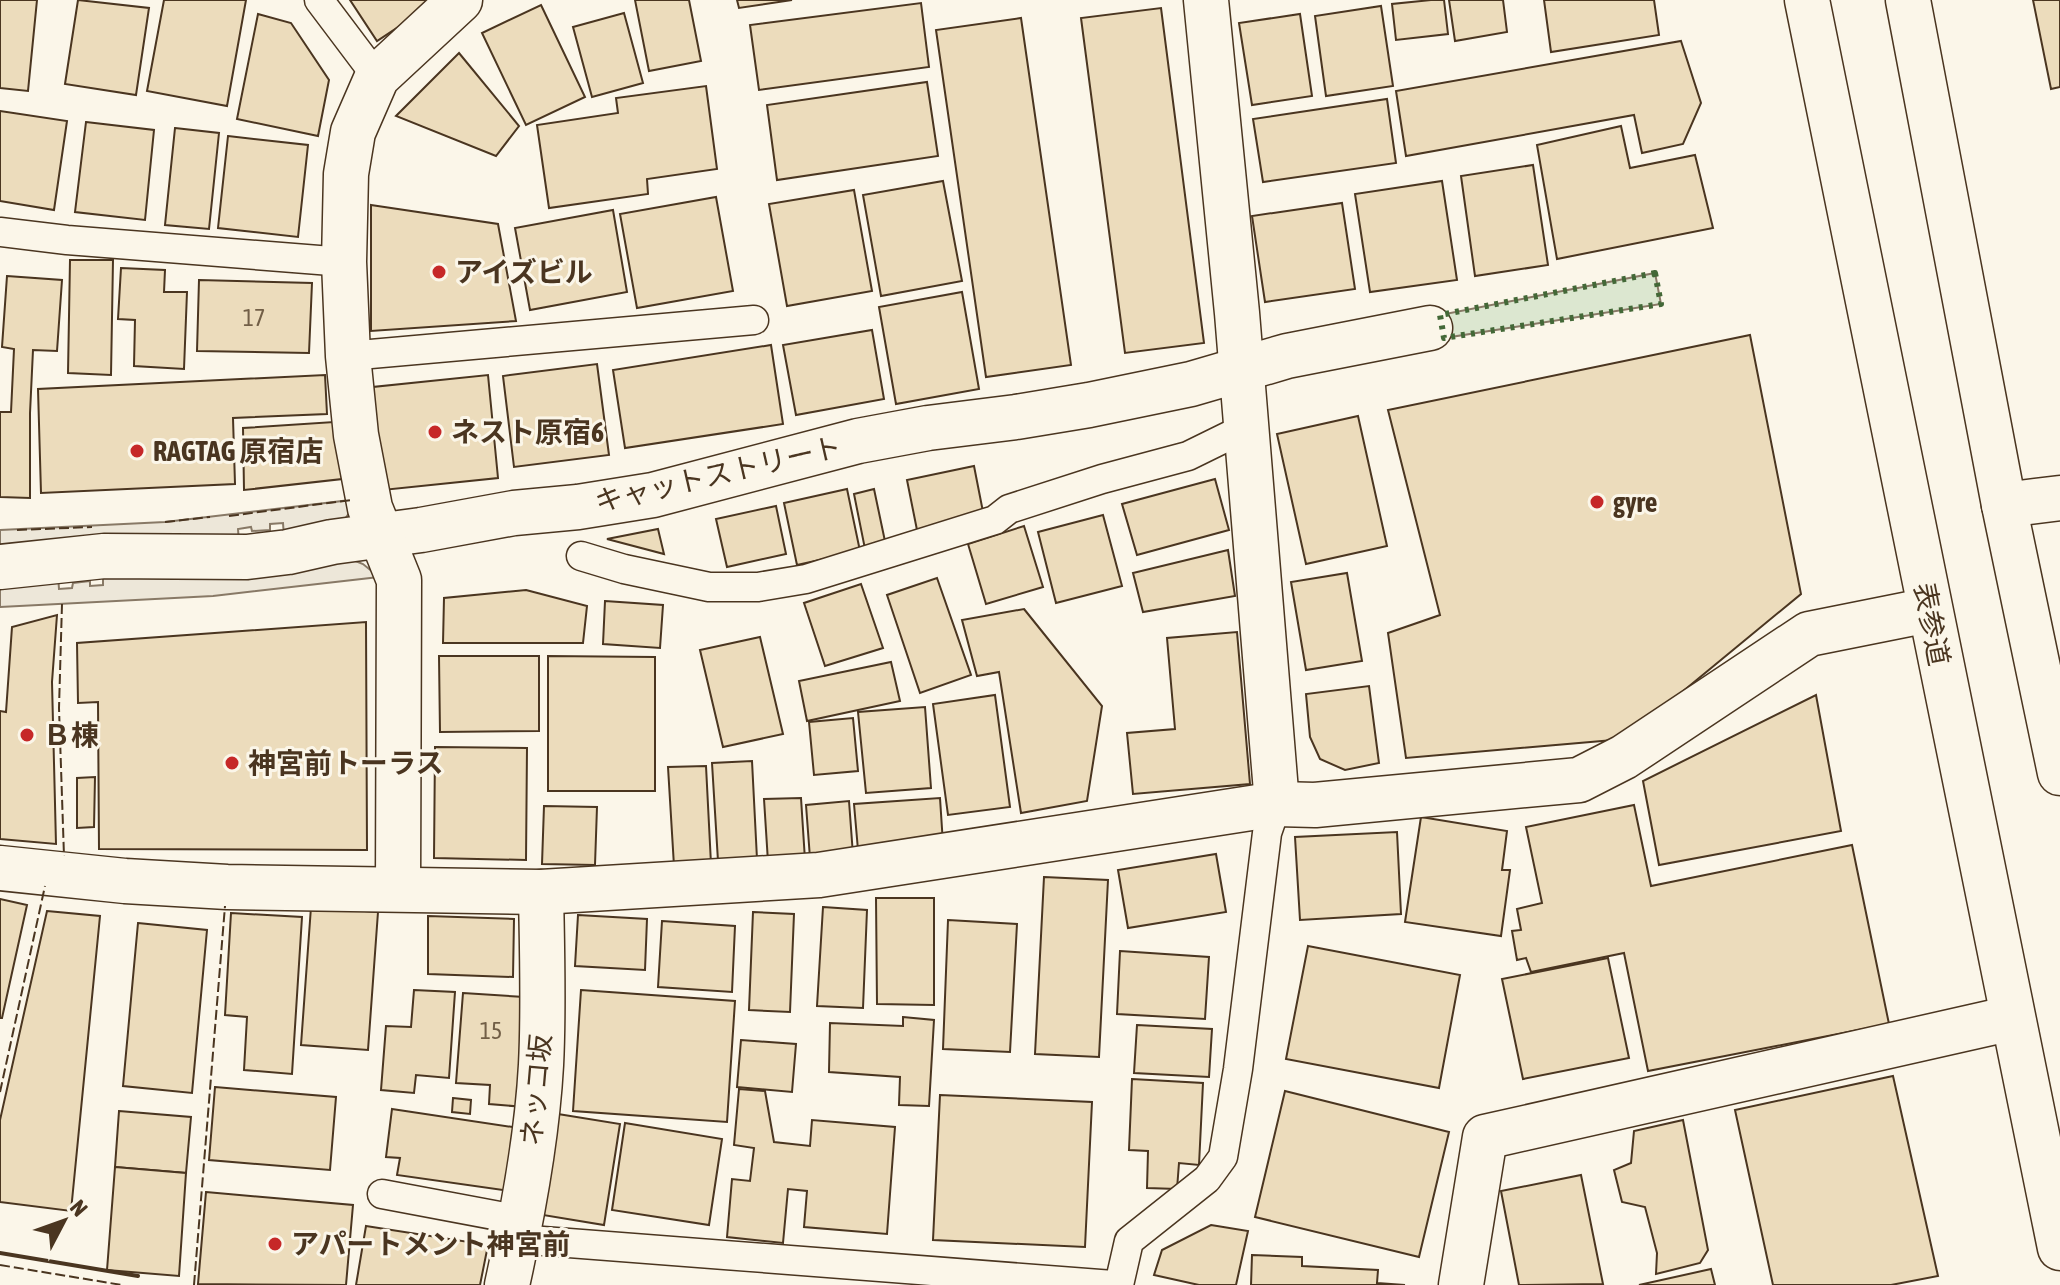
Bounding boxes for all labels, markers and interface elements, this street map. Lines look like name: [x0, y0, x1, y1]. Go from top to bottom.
place label: アイズビル: [455, 256, 593, 288]
marker: アイズビル: [430, 263, 448, 281]
house number: 17: [243, 304, 265, 331]
place label: ネスト原宿6: [451, 416, 604, 448]
marker: ネスト原宿6: [426, 423, 444, 441]
street label: キャットストリート: [592, 430, 844, 518]
place label: RAGTAG 原宿店: [153, 435, 323, 467]
marker: RAGTAG 原宿店: [128, 442, 146, 460]
place label: gyre: [1613, 486, 1658, 518]
marker: gyre: [1588, 493, 1606, 511]
street label: 表参道: [1908, 580, 1956, 668]
place label: Ｂ棟: [43, 719, 99, 751]
marker: Ｂ棟: [18, 726, 36, 744]
place label: 神宮前トーラス: [248, 747, 443, 779]
marker: 神宮前トーラス: [223, 754, 241, 772]
house number: 15: [480, 1017, 502, 1044]
street label: ネッコ坂: [515, 1033, 557, 1147]
north arrow: [24, 1181, 104, 1261]
text: N: [65, 1194, 93, 1221]
place label: アパートメント神宮前: [291, 1228, 570, 1260]
marker: アパートメント神宮前: [266, 1235, 284, 1253]

